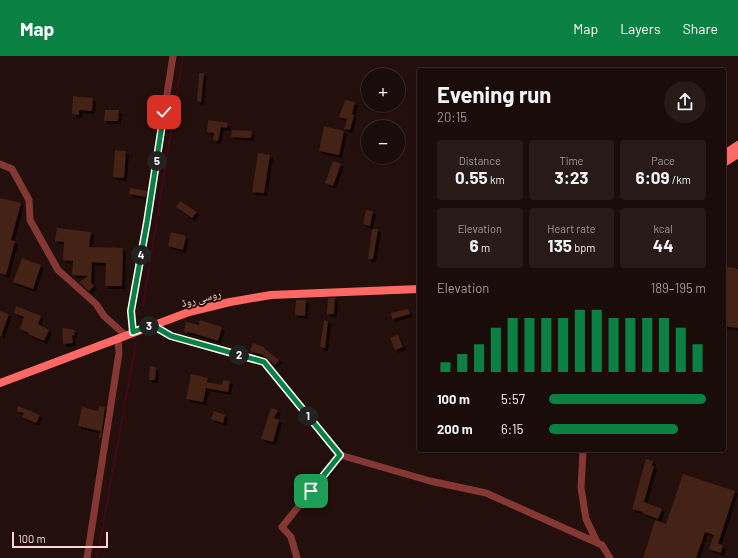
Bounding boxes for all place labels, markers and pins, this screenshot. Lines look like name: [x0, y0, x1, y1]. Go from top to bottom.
pin: [147, 95, 181, 129]
pin: 5: [147, 151, 167, 171]
pin: 4: [131, 245, 151, 265]
pin: 3: [139, 316, 159, 336]
pin: 2: [229, 345, 249, 365]
pin: 1: [298, 406, 318, 426]
pin: [294, 474, 328, 508]

